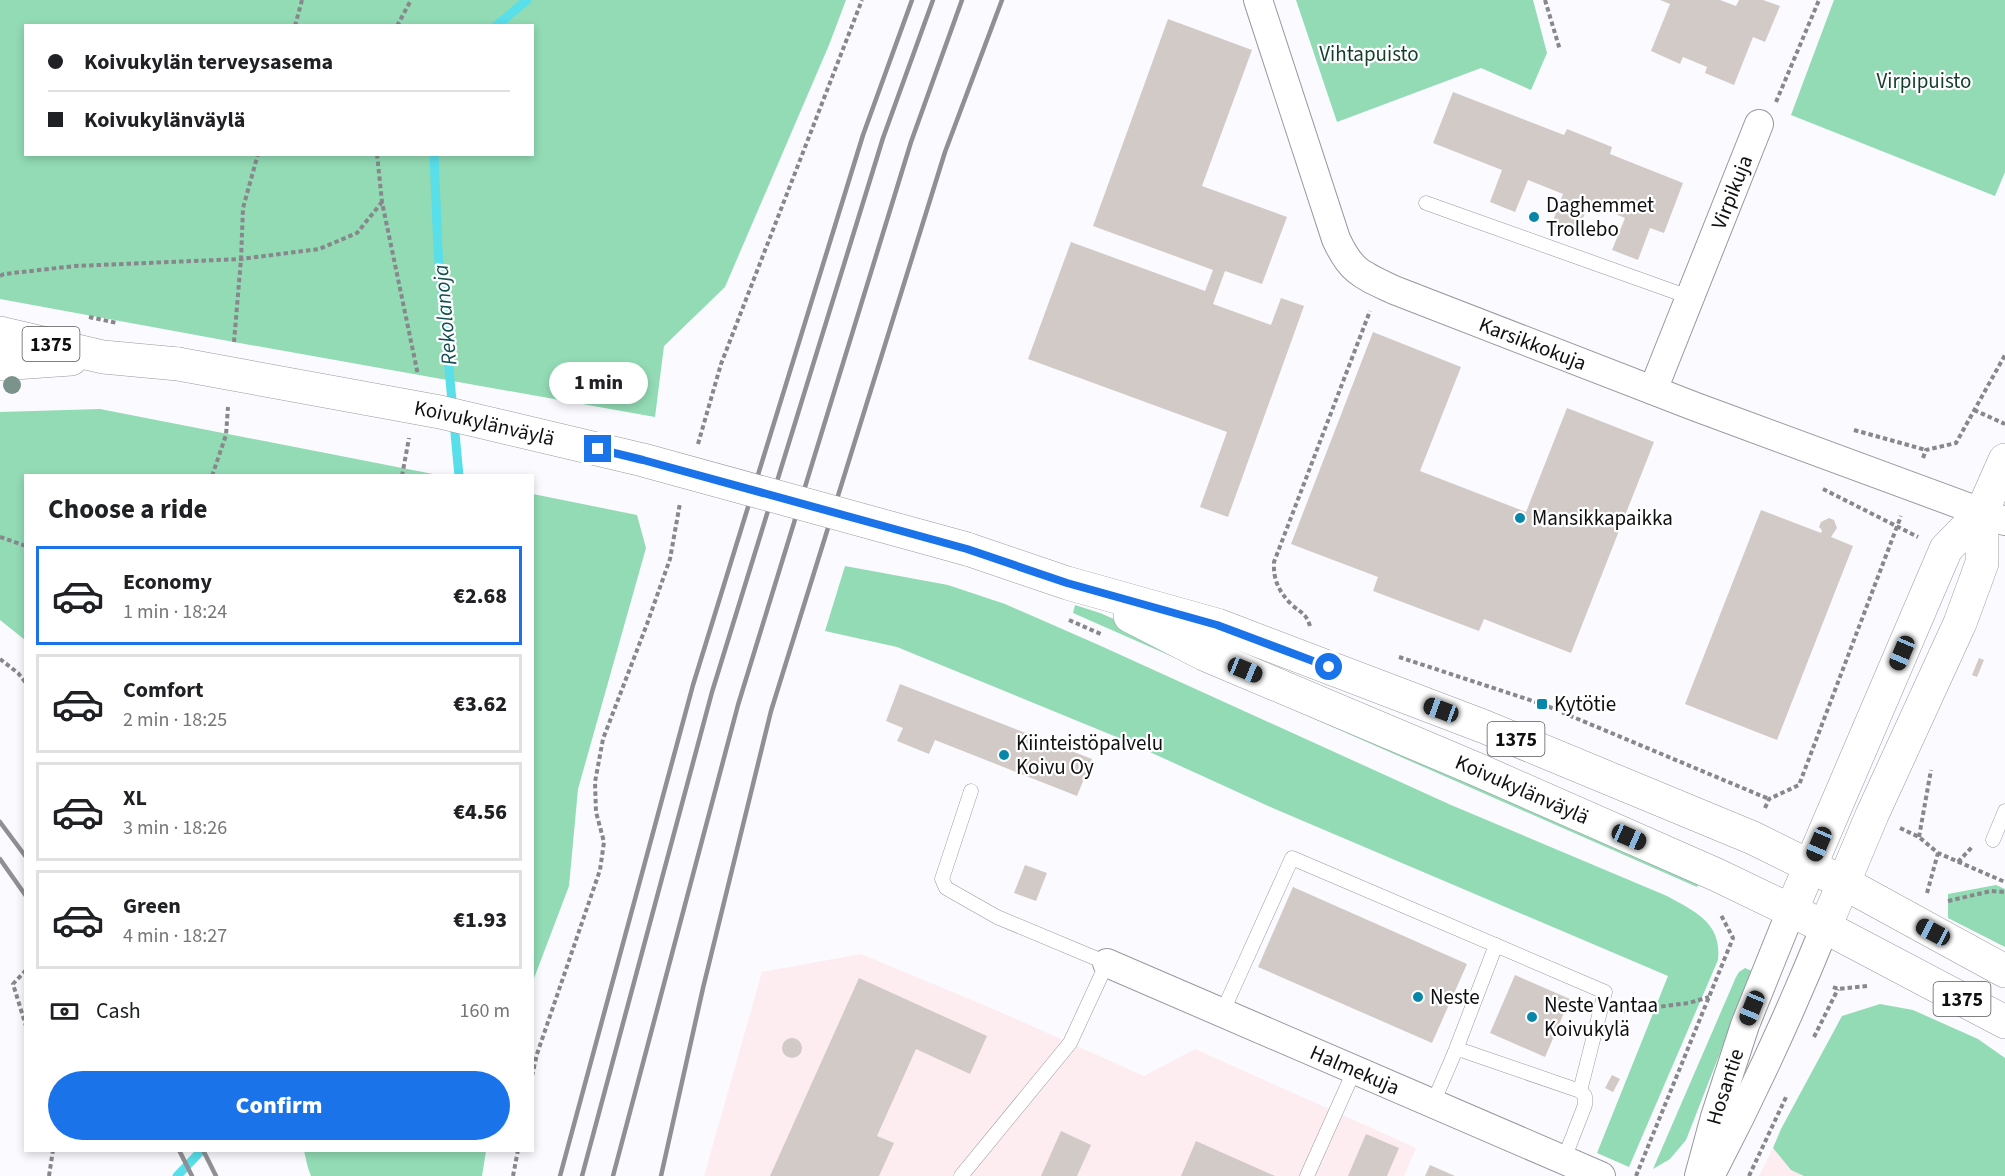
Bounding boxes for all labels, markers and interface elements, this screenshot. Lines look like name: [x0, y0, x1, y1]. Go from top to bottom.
park label: Vihtapuisto: [1319, 39, 1419, 69]
text: Koivukylän terveysasema: [84, 46, 333, 78]
park label: Virpipuisto: [1877, 66, 1971, 96]
text: Koivukylänväylä: [84, 104, 245, 136]
street label: Virpikuja: [1704, 151, 1760, 234]
place label: Daghemmet Trollebo: [1546, 190, 1654, 244]
marker: Daghemmet Trollebo: [1527, 210, 1541, 224]
water label: Rekolanoja: [425, 263, 465, 367]
street label: Karsikkokuja: [1475, 309, 1591, 378]
road number: 1375: [22, 327, 80, 361]
callout: 1 min: [548, 362, 648, 404]
text: 1 min: [574, 369, 623, 397]
street label: Koivukylänväylä: [412, 393, 558, 454]
route end: [584, 435, 611, 462]
text: Choose a ride: [48, 490, 208, 529]
place label: Mansikkapaikka: [1532, 503, 1673, 533]
marker: Mansikkapaikka: [1513, 511, 1527, 525]
text: Economy: [123, 566, 212, 598]
icon: car: [51, 569, 105, 623]
text: €2.68: [453, 580, 507, 612]
text: 1 min · 18:24: [123, 598, 227, 626]
car: [1887, 633, 1917, 673]
route start: [1315, 653, 1342, 680]
car: [1225, 655, 1265, 685]
text: Comfort: [123, 674, 204, 706]
icon: car: [51, 677, 105, 731]
text: €3.62: [453, 688, 507, 720]
place label: Kytötie: [1554, 689, 1616, 719]
car: [1421, 695, 1461, 725]
marker: Kytötie: [1535, 697, 1549, 711]
text: 2 min · 18:25: [123, 706, 227, 734]
road number: 1375: [1488, 722, 1544, 756]
place label: Kiinteistöpalvelu Koivu Oy: [1016, 728, 1163, 782]
street label: Koivukylänväylä: [1451, 747, 1594, 832]
marker: Kiinteistöpalvelu Koivu Oy: [997, 748, 1011, 762]
text: XL: [123, 782, 147, 814]
icon: car: [51, 785, 105, 839]
text: €4.56: [453, 796, 507, 828]
text: 3 min · 18:26: [123, 814, 227, 842]
car: [1609, 821, 1649, 853]
car: [1804, 824, 1834, 864]
text: Green: [123, 890, 181, 922]
icon: car: [51, 893, 105, 947]
text: €1.93: [453, 904, 507, 936]
car: [1913, 916, 1953, 948]
text: 4 min · 18:27: [123, 922, 227, 950]
place label: Neste: [1430, 982, 1480, 1012]
road number: 1375: [1934, 982, 1990, 1016]
car: [1737, 988, 1767, 1028]
marker: Neste: [1411, 990, 1425, 1004]
place label: Neste Vantaa Koivukylä: [1544, 990, 1658, 1044]
icon: cash: [48, 995, 81, 1028]
text: Cash: [96, 995, 141, 1027]
text: 160 m: [460, 997, 510, 1025]
marker: Neste Vantaa Koivukylä: [1525, 1010, 1539, 1024]
street label: Halmekuja: [1305, 1037, 1404, 1102]
street label: Hosantie: [1699, 1045, 1751, 1128]
button: Confirm: [48, 1071, 510, 1140]

